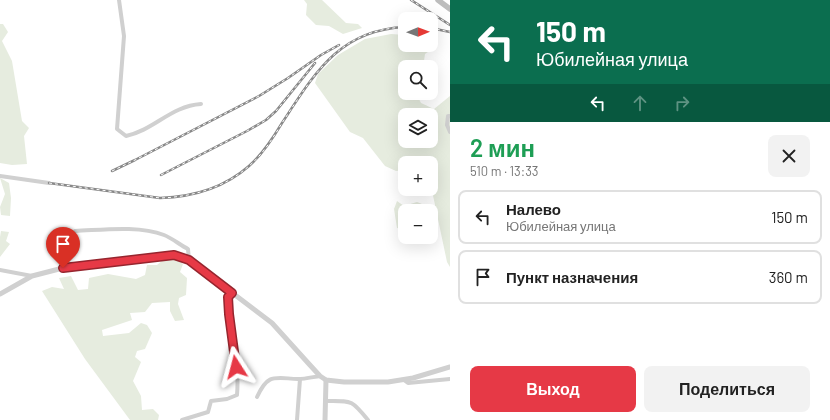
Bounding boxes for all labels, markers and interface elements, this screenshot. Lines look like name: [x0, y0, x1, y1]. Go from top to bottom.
north arrow: [398, 12, 438, 52]
map controls: [398, 12, 438, 244]
text: 150 m: [536, 14, 606, 48]
icon: left: [470, 16, 522, 68]
text: Юбилейная улица: [536, 48, 688, 70]
button: search: [398, 60, 438, 100]
icon: left: [587, 92, 609, 114]
icon: ahead: [629, 92, 651, 114]
icon: right: [671, 92, 693, 114]
button: layers: [398, 108, 438, 148]
text: 2 мин: [470, 133, 535, 162]
button: close: [768, 135, 810, 177]
button: +: [398, 156, 438, 196]
text: 510 m · 13:33: [470, 163, 539, 179]
text: Налево: [506, 200, 561, 218]
button: −: [398, 204, 438, 244]
icon: left: [472, 206, 494, 228]
text: 150 m: [771, 208, 808, 226]
text: Юбилейная улица: [506, 218, 616, 234]
pin: [46, 227, 80, 268]
icon: arrive: [52, 233, 74, 255]
icon: arrive: [472, 266, 494, 288]
text: Пункт назначения: [506, 268, 638, 286]
text: 360 m: [769, 268, 808, 286]
position arrow: [215, 346, 257, 388]
button: Выход: [470, 366, 636, 412]
button: Поделиться: [644, 366, 810, 412]

